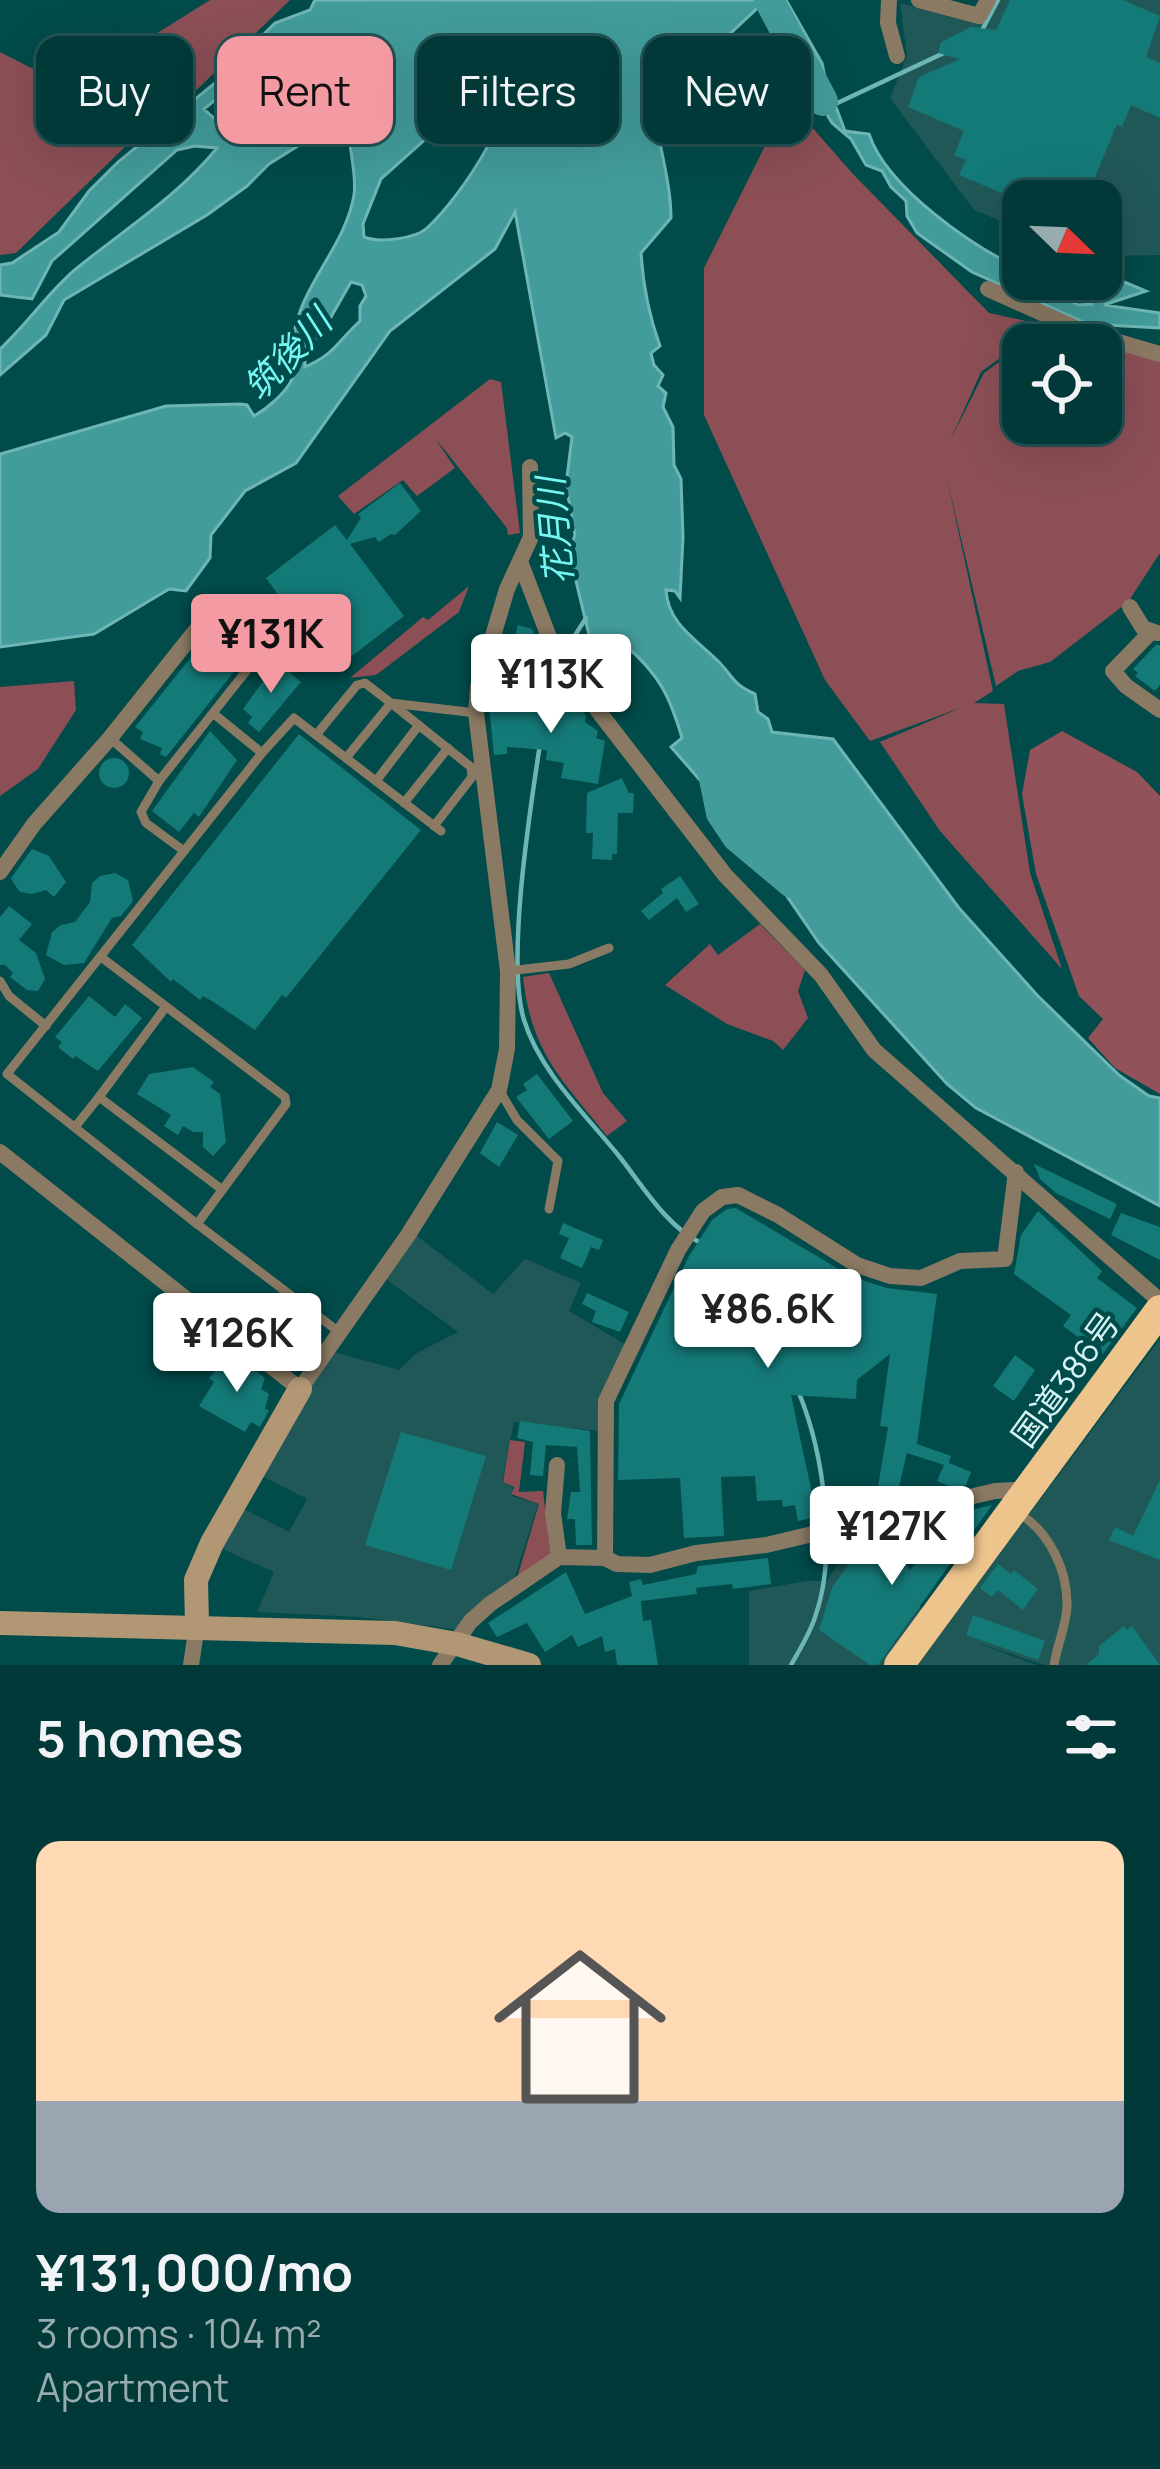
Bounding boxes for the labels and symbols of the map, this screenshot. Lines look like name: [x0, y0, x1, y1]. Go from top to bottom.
north arrow: [1002, 180, 1122, 300]
water label: 筑後川: [232, 295, 344, 410]
water label: 花月川: [525, 471, 583, 587]
pin: ¥131K: [187, 594, 355, 696]
pin: ¥113K: [467, 634, 635, 736]
pin: ¥86.6K: [670, 1269, 866, 1371]
pin: ¥126K: [153, 1293, 321, 1395]
street label: 国道386号: [1001, 1302, 1129, 1456]
pin: ¥127K: [808, 1486, 976, 1588]

